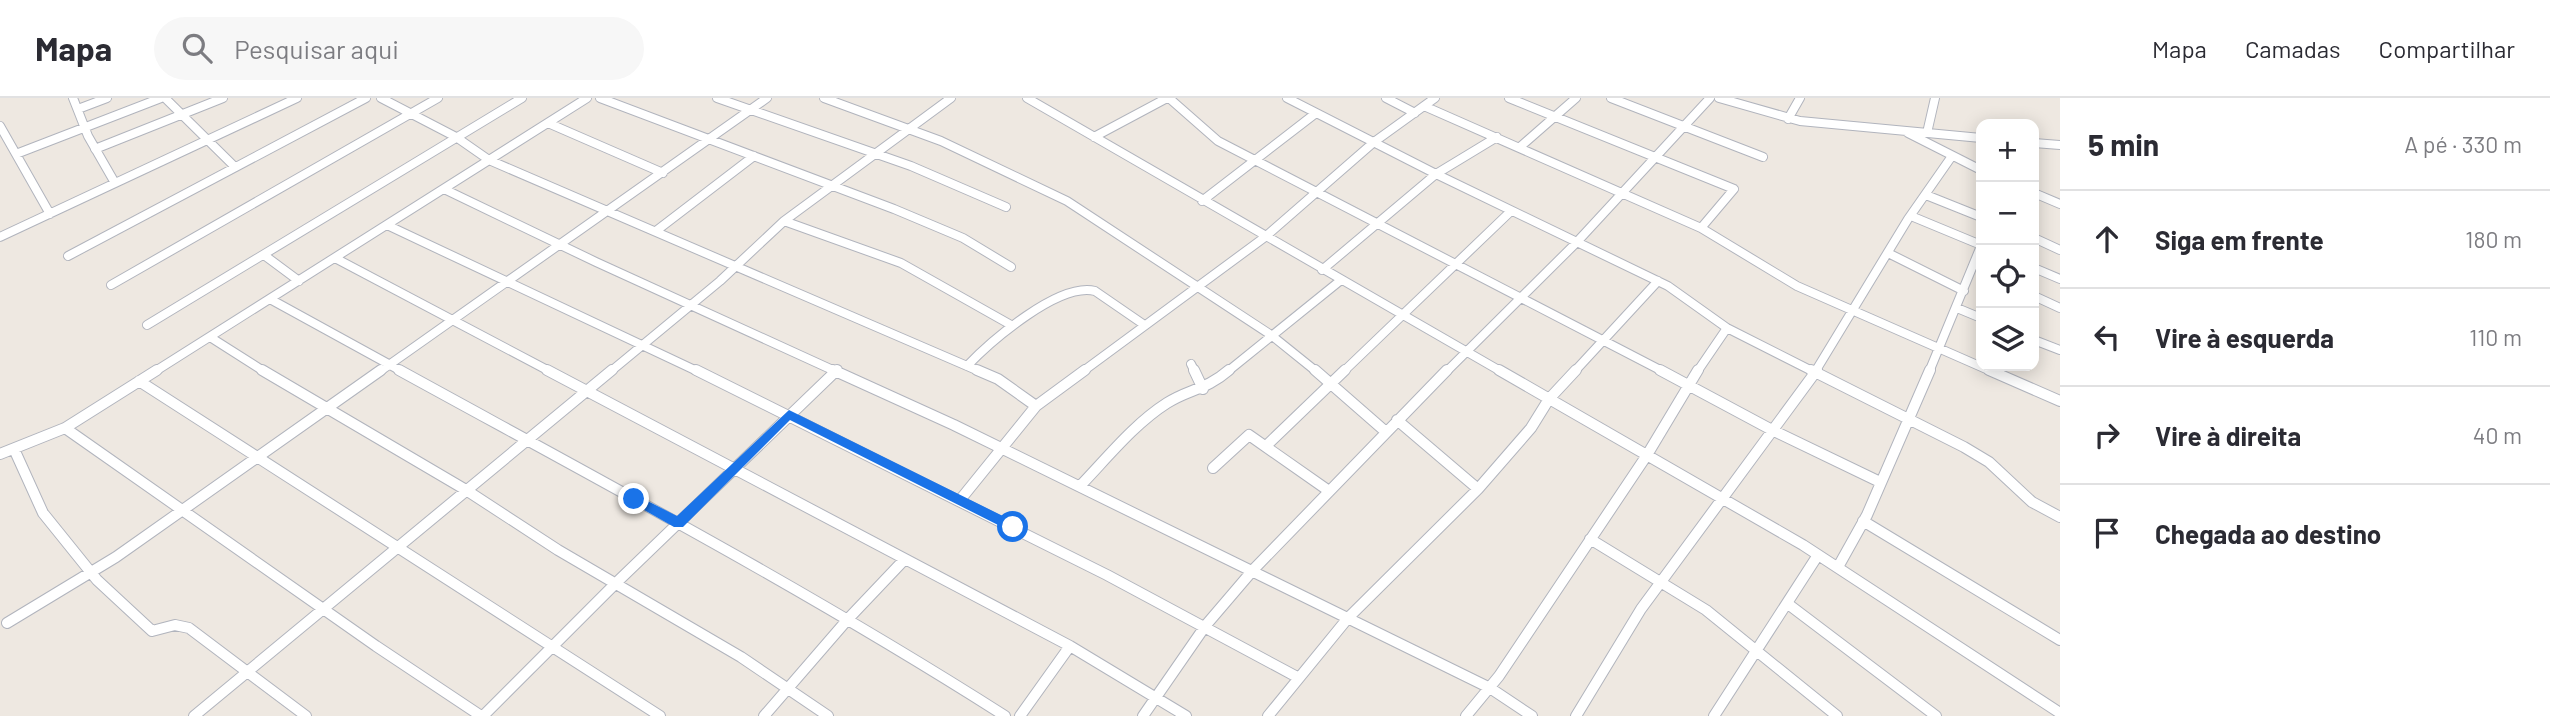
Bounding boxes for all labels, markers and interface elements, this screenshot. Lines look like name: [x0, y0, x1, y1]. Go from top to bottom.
search box: [154, 17, 644, 80]
text: Mapa: [35, 28, 112, 68]
icon: search: [178, 29, 216, 67]
text: Pesquisar aqui: [234, 33, 399, 64]
text: Mapa: [2152, 34, 2207, 63]
text: Camadas: [2245, 34, 2341, 63]
text: Compartilhar: [2379, 34, 2515, 63]
map controls: [1976, 119, 2039, 371]
button: +: [1976, 119, 2039, 182]
text: 5 min: [2088, 126, 2159, 162]
text: A pé · 330 m: [2404, 130, 2522, 158]
button: −: [1976, 182, 2039, 245]
icon: ahead: [2088, 220, 2126, 258]
text: Siga em frente: [2155, 224, 2324, 255]
text: 180 m: [2465, 225, 2522, 253]
button: locate: [1976, 245, 2039, 308]
button: layers: [1976, 308, 2039, 371]
icon: left: [2088, 318, 2126, 356]
text: Vire à esquerda: [2155, 322, 2334, 353]
text: 110 m: [2469, 323, 2522, 351]
icon: right: [2088, 416, 2126, 454]
text: Vire à direita: [2155, 420, 2301, 451]
text: 40 m: [2473, 421, 2522, 449]
route end: [618, 483, 649, 514]
route start: [997, 511, 1028, 542]
icon: arrive: [2088, 514, 2126, 552]
text: Chegada ao destino: [2155, 518, 2381, 549]

